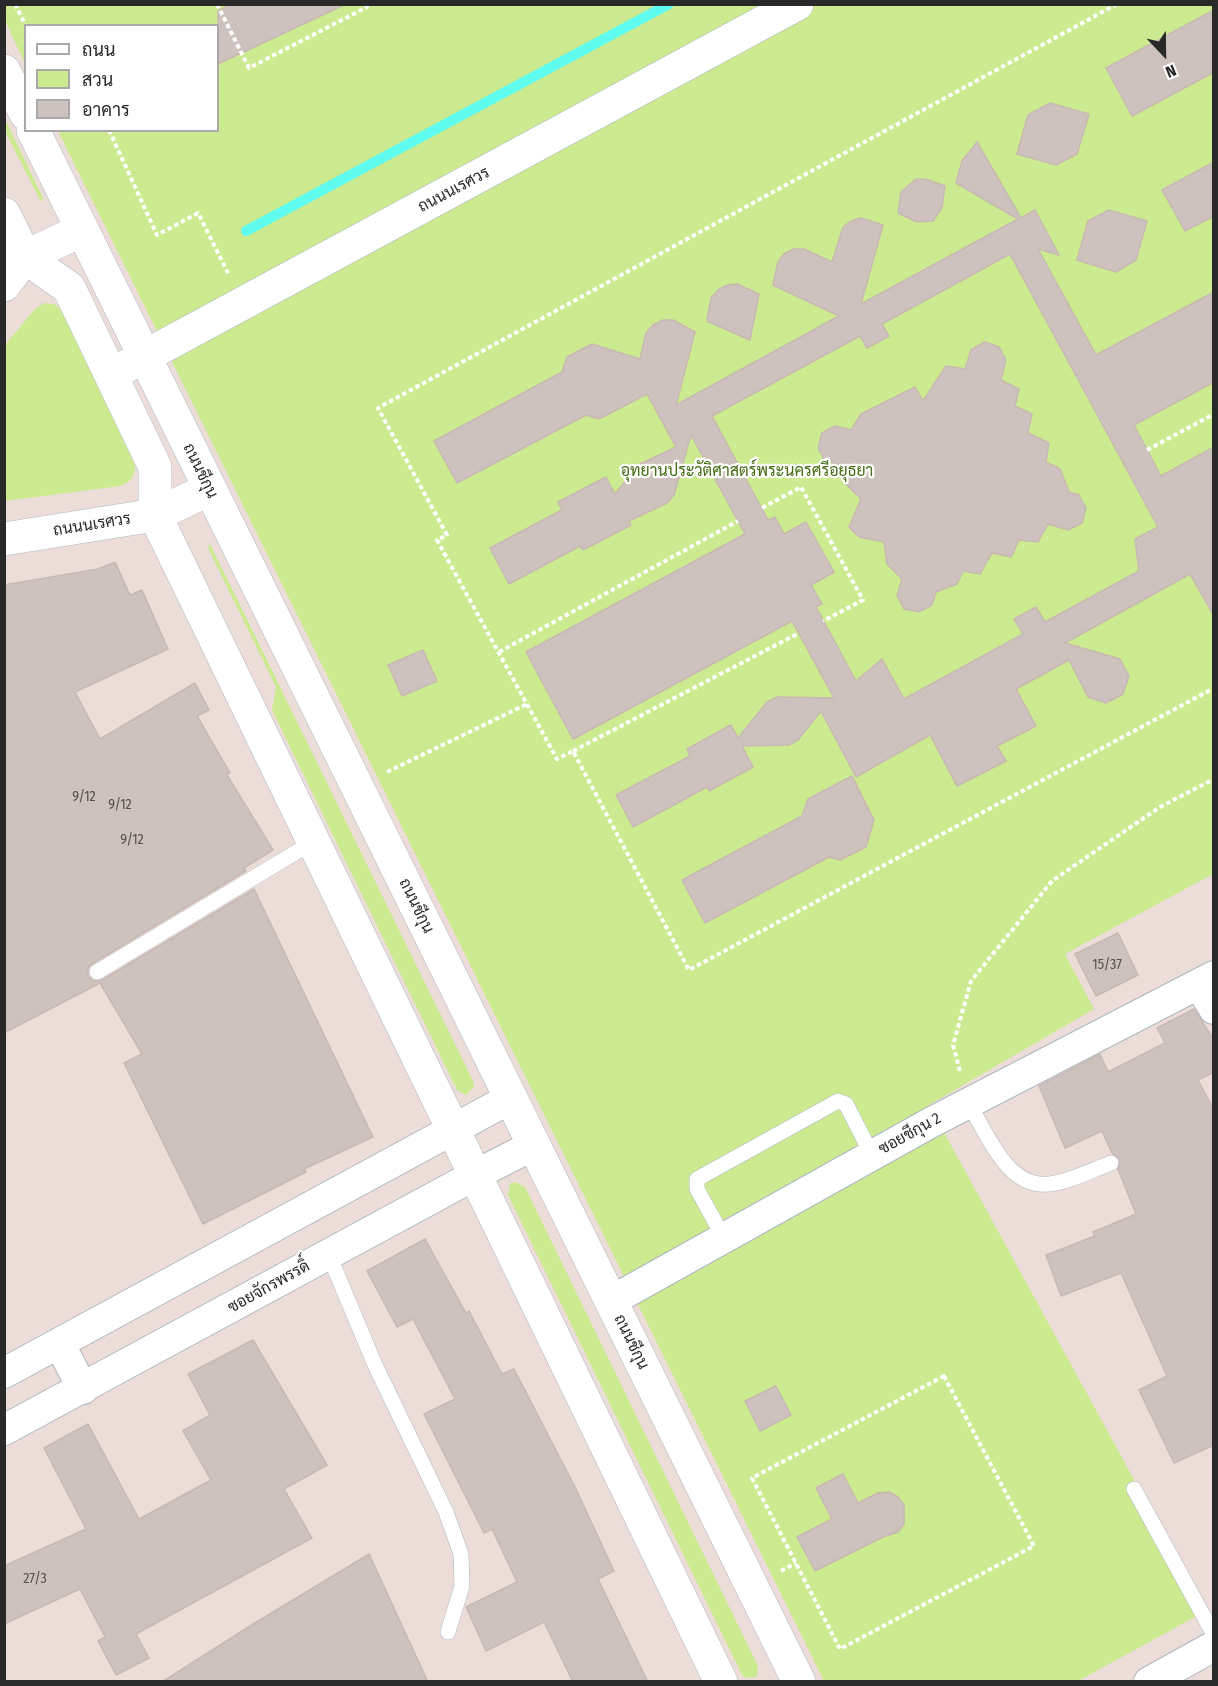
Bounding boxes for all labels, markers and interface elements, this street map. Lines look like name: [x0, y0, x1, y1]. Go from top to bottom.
legend: [24, 24, 219, 132]
north arrow: [1134, 24, 1194, 84]
text: ถนน: [82, 39, 115, 61]
text: N: [1163, 61, 1179, 82]
text: สวน: [82, 69, 113, 91]
text: อาคาร: [82, 99, 130, 121]
street label: ถนนนเรศวร: [415, 163, 493, 217]
street label: ถนนชีกุน: [178, 440, 222, 502]
park label: อุทยานประวัติศาสตร์พระนครศรีอยุธยา: [621, 462, 873, 482]
street label: ถนนนเรศวร: [52, 509, 132, 541]
house number: 9/12: [72, 789, 96, 805]
house number: 9/12: [108, 797, 132, 813]
house number: 9/12: [120, 832, 144, 848]
street label: ถนนชีกุน: [394, 875, 438, 937]
house number: 15/37: [1092, 957, 1122, 973]
street label: ซอยชีกุน 2: [875, 1109, 945, 1159]
street label: ซอยจักรพรรดิ์: [225, 1257, 313, 1317]
street label: ถนนชีกุน: [609, 1311, 653, 1373]
house number: 27/3: [23, 1571, 47, 1587]

